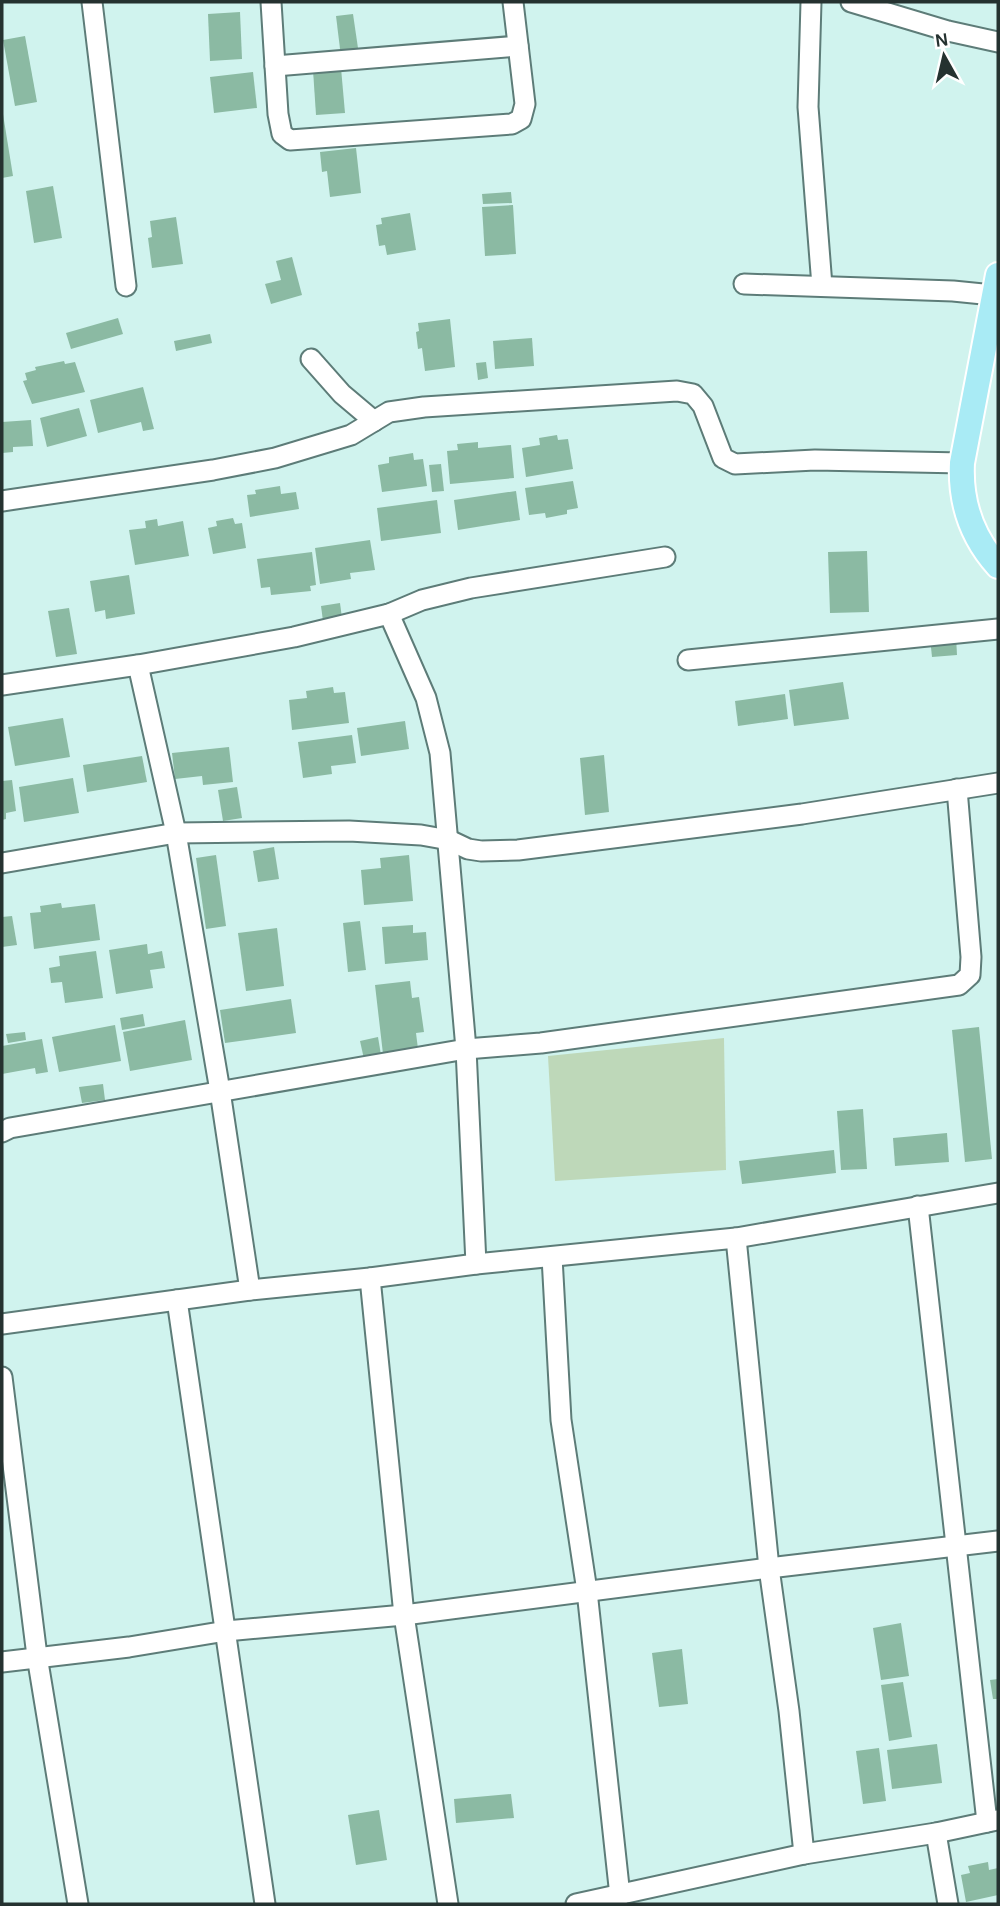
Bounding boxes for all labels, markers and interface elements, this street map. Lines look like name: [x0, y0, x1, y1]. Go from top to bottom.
north arrow: [909, 21, 979, 91]
text: N: [933, 28, 950, 52]

